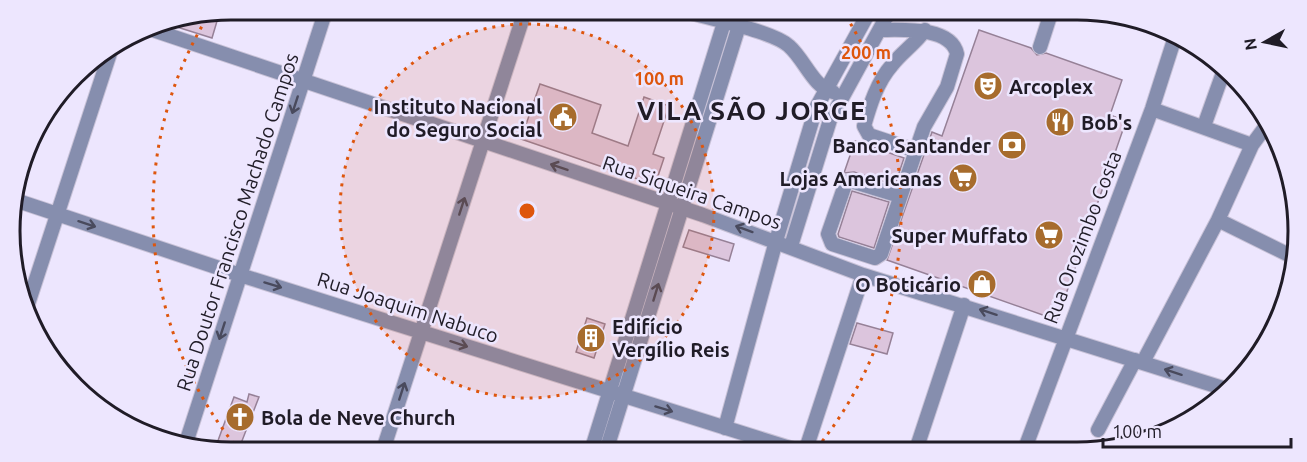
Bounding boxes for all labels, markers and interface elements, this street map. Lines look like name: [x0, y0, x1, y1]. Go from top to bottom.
north arrow: [1235, 12, 1295, 72]
text: N: [1240, 37, 1260, 52]
text: 200 m: [841, 42, 891, 62]
street label: Rua Doutor Francisco Machado Campos: [171, 50, 303, 394]
text: 100 m: [634, 68, 684, 88]
theatre icon: Arcoplex: [972, 70, 1004, 102]
place label: Arcoplex: [1009, 75, 1093, 98]
one-way arrow: [289, 95, 300, 114]
place label: Instituto Nacional do Seguro Social: [373, 95, 542, 141]
district label: VILA SÃO JORGE: [637, 96, 867, 125]
public building icon: Instituto Nacional do Seguro Social: [547, 101, 579, 133]
restaurant icon: Bob's: [1044, 106, 1076, 138]
place label: Bob's: [1081, 111, 1132, 134]
bank icon: Banco Santander: [996, 129, 1028, 161]
place label: Banco Santander: [832, 134, 992, 157]
street label: Rua Orozimbo Costa: [1038, 147, 1126, 327]
street label: Rua Siqueira Campos: [600, 151, 784, 233]
one-way arrow: [550, 160, 569, 171]
supermarket icon: Lojas Americanas: [947, 162, 979, 194]
place label: Lojas Americanas: [779, 167, 942, 190]
one-way arrow: [457, 197, 468, 216]
centre of rings: [517, 201, 537, 221]
one-way arrow: [77, 219, 96, 230]
supermarket icon: Super Muffato: [1033, 219, 1065, 251]
one-way arrow: [735, 223, 753, 234]
place label: Super Muffato: [891, 224, 1028, 247]
street label: Rua Joaquim Nabuco: [315, 267, 501, 347]
shop icon: O Boticário: [966, 268, 998, 300]
place label: O Boticário: [855, 273, 961, 296]
one-way arrow: [263, 280, 282, 291]
one-way arrow: [651, 283, 662, 302]
one-way arrow: [979, 306, 998, 317]
place label: Edifício Vergílio Reis: [612, 315, 730, 361]
one-way arrow: [216, 321, 227, 340]
building icon: Edifício Vergílio Reis: [575, 322, 607, 354]
one-way arrow: [449, 339, 468, 350]
one-way arrow: [1164, 366, 1183, 377]
one-way arrow: [397, 382, 408, 401]
church icon: Bola de Neve Church: [224, 401, 256, 433]
one-way arrow: [654, 404, 673, 415]
place label: Bola de Neve Church: [261, 406, 455, 429]
scale bar: [1103, 411, 1290, 449]
text: 100 m: [1112, 421, 1162, 441]

